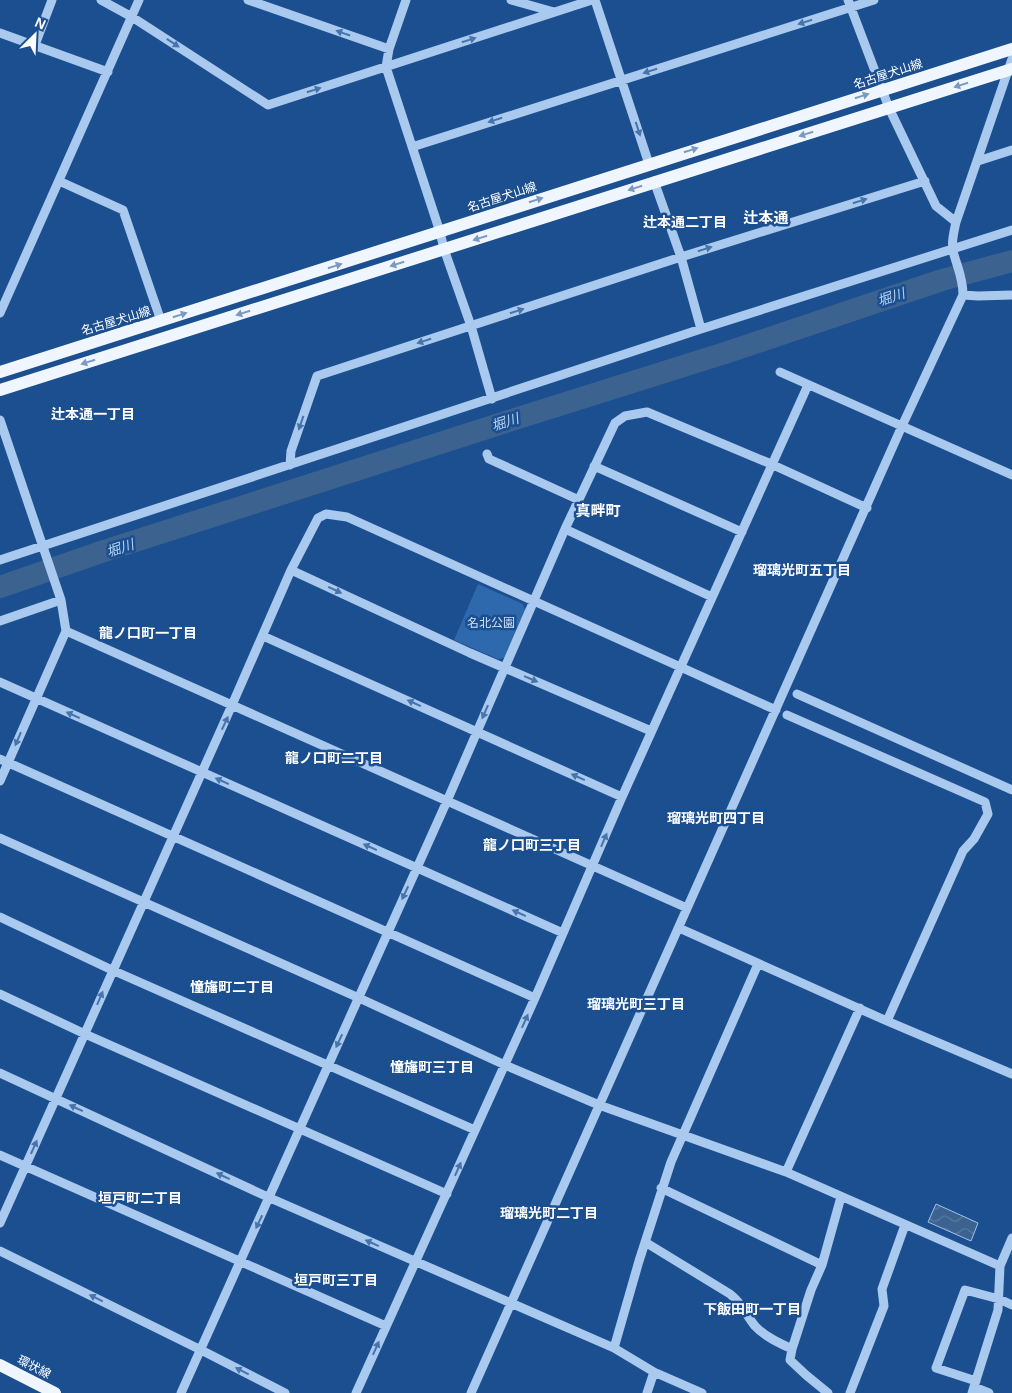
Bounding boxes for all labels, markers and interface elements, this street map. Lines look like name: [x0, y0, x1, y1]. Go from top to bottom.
north arrow: [10, 10, 60, 60]
text: N: [32, 14, 48, 32]
one-way arrow: [797, 19, 812, 26]
one-way arrow: [335, 29, 350, 37]
one-way arrow: [462, 36, 477, 44]
one-way arrow: [166, 39, 179, 48]
street label: 名古屋犬山線: [852, 56, 924, 92]
one-way arrow: [642, 68, 657, 76]
one-way arrow: [954, 81, 969, 89]
one-way arrow: [307, 86, 322, 94]
one-way arrow: [855, 92, 870, 99]
one-way arrow: [487, 117, 502, 125]
one-way arrow: [635, 122, 642, 137]
one-way arrow: [799, 130, 814, 138]
one-way arrow: [683, 146, 698, 154]
street label: 名古屋犬山線: [466, 179, 538, 215]
one-way arrow: [627, 184, 642, 192]
one-way arrow: [529, 196, 544, 204]
one-way arrow: [853, 197, 868, 205]
district label: 辻本通: [743, 209, 789, 226]
district label: 辻本通二丁目: [643, 214, 727, 230]
one-way arrow: [472, 234, 487, 242]
one-way arrow: [697, 245, 712, 253]
one-way arrow: [327, 261, 342, 269]
one-way arrow: [390, 261, 405, 269]
water label: 堀川: [875, 284, 909, 309]
street label: 名古屋犬山線: [80, 304, 152, 338]
one-way arrow: [510, 307, 525, 315]
one-way arrow: [235, 310, 250, 318]
one-way arrow: [173, 311, 188, 319]
one-way arrow: [417, 338, 432, 345]
one-way arrow: [80, 359, 95, 367]
district label: 辻本通一丁目: [51, 406, 135, 422]
water label: 堀川: [489, 409, 523, 434]
one-way arrow: [296, 415, 304, 430]
district label: 真畔町: [575, 502, 621, 519]
water label: 堀川: [104, 535, 138, 560]
district label: 瑠璃光町五丁目: [753, 562, 851, 578]
one-way arrow: [328, 587, 342, 595]
park label: 名北公園: [467, 616, 515, 630]
district label: 龍ノ口町一丁目: [99, 625, 197, 641]
one-way arrow: [524, 675, 539, 683]
one-way arrow: [407, 698, 421, 706]
one-way arrow: [481, 705, 489, 719]
one-way arrow: [66, 711, 80, 719]
one-way arrow: [221, 716, 229, 730]
one-way arrow: [14, 732, 22, 746]
district label: 龍ノ口町二丁目: [285, 750, 383, 766]
one-way arrow: [571, 772, 585, 780]
one-way arrow: [215, 777, 229, 785]
district label: 瑠璃光町四丁目: [667, 810, 765, 826]
one-way arrow: [601, 833, 609, 847]
district label: 龍ノ口町三丁目: [483, 837, 581, 853]
one-way arrow: [363, 843, 377, 851]
one-way arrow: [401, 886, 409, 900]
one-way arrow: [512, 909, 526, 917]
district label: 憧旛町二丁目: [190, 979, 274, 995]
one-way arrow: [97, 991, 105, 1006]
district label: 瑠璃光町三丁目: [587, 996, 685, 1012]
one-way arrow: [521, 1014, 529, 1028]
one-way arrow: [334, 1034, 342, 1048]
district label: 憧旛町三丁目: [390, 1059, 474, 1075]
one-way arrow: [69, 1103, 83, 1111]
one-way arrow: [30, 1140, 38, 1154]
one-way arrow: [454, 1162, 462, 1176]
one-way arrow: [216, 1172, 231, 1181]
district label: 垣戸町二丁目: [98, 1190, 182, 1206]
district label: 瑠璃光町二丁目: [500, 1205, 598, 1221]
one-way arrow: [254, 1215, 262, 1229]
one-way arrow: [365, 1238, 379, 1246]
district label: 垣戸町三丁目: [294, 1272, 378, 1288]
one-way arrow: [89, 1294, 103, 1302]
district label: 下飯田町一丁目: [703, 1301, 801, 1317]
one-way arrow: [372, 1341, 380, 1355]
street label: 環状線: [15, 1353, 53, 1381]
one-way arrow: [235, 1367, 249, 1375]

